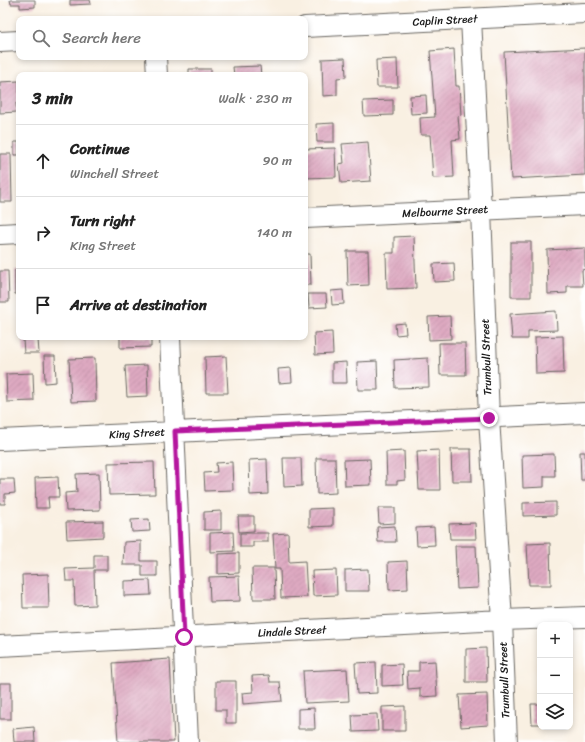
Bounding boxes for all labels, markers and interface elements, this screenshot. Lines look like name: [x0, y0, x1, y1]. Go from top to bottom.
street label: Caplin Street: [412, 9, 478, 32]
search box: [16, 16, 308, 60]
text: Search here: [62, 25, 141, 51]
icon: search: [30, 27, 52, 49]
text: 3 min: [32, 83, 73, 113]
text: Walk · 230 m: [218, 87, 292, 110]
text: Continue: [70, 136, 130, 162]
text: 90 m: [262, 149, 292, 172]
icon: ahead: [32, 150, 54, 172]
text: Winchell Street: [70, 162, 159, 185]
street label: Melbourne Street: [402, 200, 489, 223]
text: Turn right: [70, 208, 135, 234]
text: 140 m: [257, 221, 292, 244]
icon: right: [32, 222, 54, 244]
text: King Street: [70, 234, 136, 257]
text: Arrive at destination: [70, 292, 207, 318]
icon: arrive: [32, 294, 54, 316]
street label: Trumbull Street: [476, 318, 497, 396]
route end: [480, 409, 498, 427]
street label: King Street: [109, 423, 166, 444]
street label: Lindale Street: [257, 620, 327, 643]
map controls: [537, 622, 573, 730]
button: +: [537, 622, 573, 658]
route start: [175, 628, 193, 646]
street label: Trumbull Street: [494, 641, 515, 719]
button: −: [537, 658, 573, 694]
button: layers: [537, 694, 573, 730]

